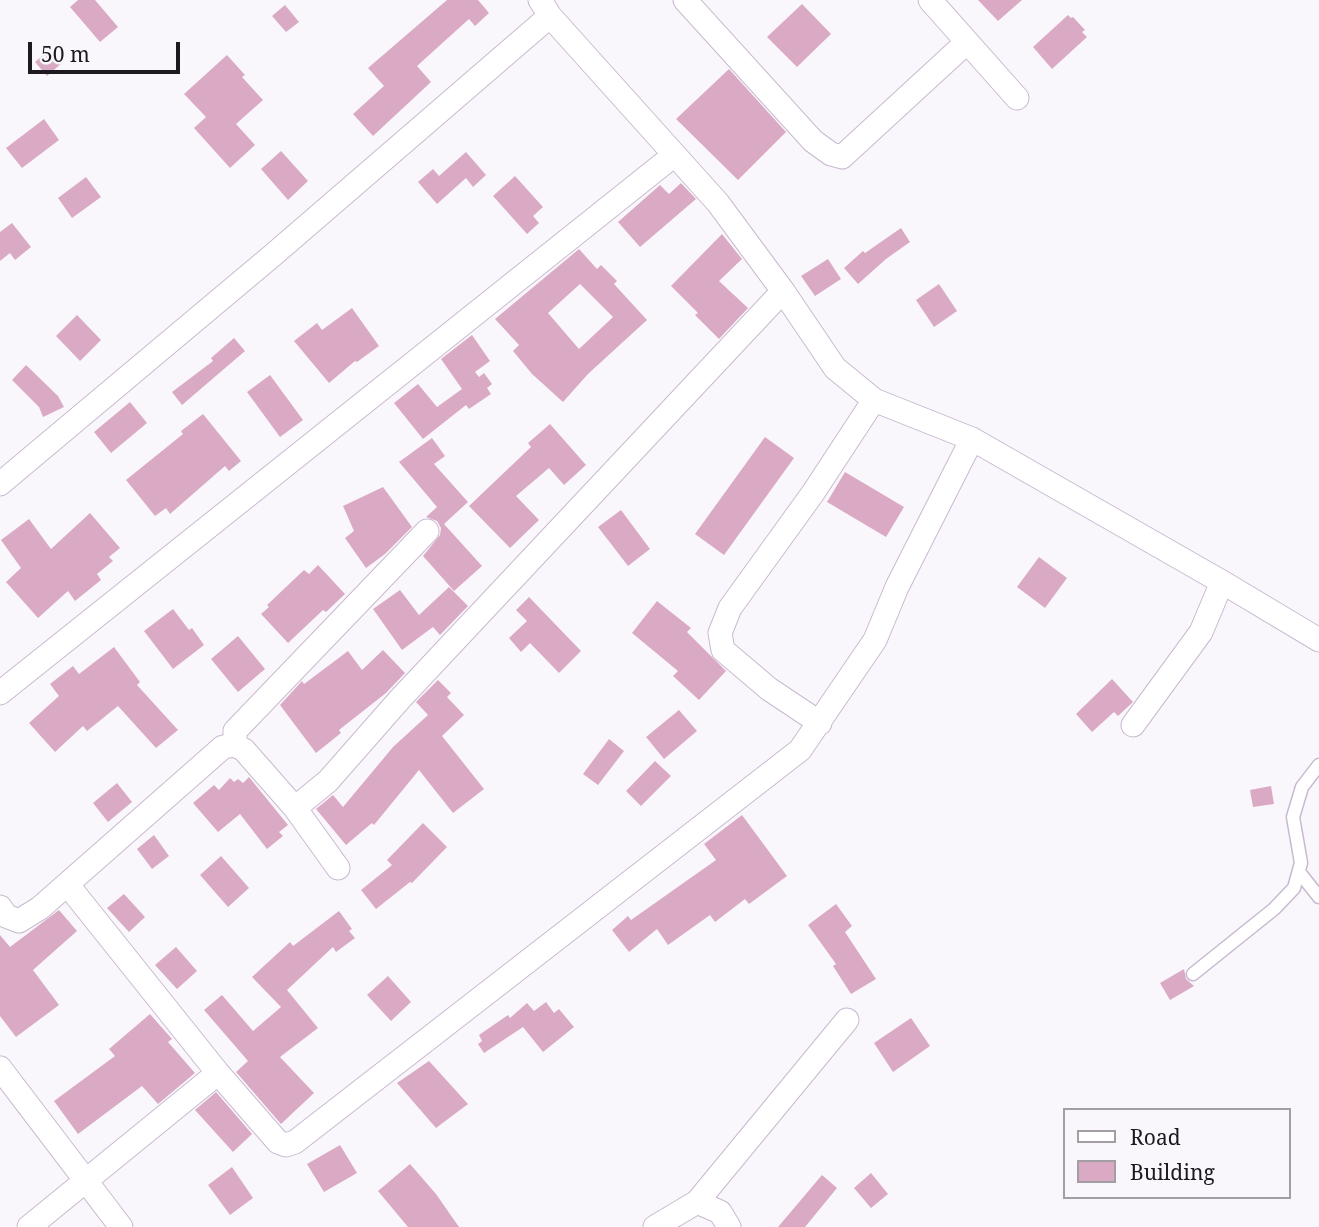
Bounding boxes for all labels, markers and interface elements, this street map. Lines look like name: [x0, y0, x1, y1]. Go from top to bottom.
scale bar: [32, 28, 184, 72]
text: 50 m: [41, 40, 90, 68]
legend: [1064, 1108, 1291, 1199]
text: Road: [1130, 1123, 1181, 1151]
text: Building: [1130, 1158, 1215, 1186]

